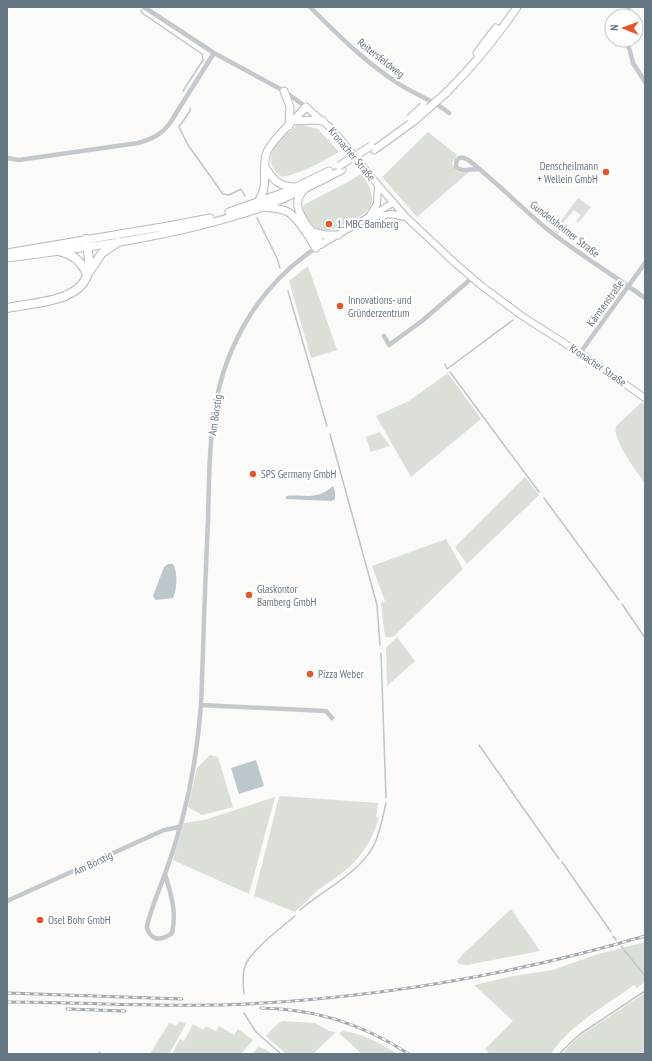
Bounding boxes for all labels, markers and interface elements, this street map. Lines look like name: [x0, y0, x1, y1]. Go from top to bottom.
north arrow: [604, 8, 644, 48]
text: N: [607, 25, 621, 31]
street label: Reitersfeldweg: [355, 35, 408, 81]
street label: Kronacher Straße: [325, 124, 379, 184]
place label: Denscheilmann + Wellein GmbH: [537, 159, 598, 186]
marker: Denscheilmann + Wellein GmbH: [601, 167, 611, 177]
street label: Gundelsheimer Straße: [527, 197, 603, 261]
place label: 1. MBC Bamberg: [337, 217, 399, 231]
marker: 1. MBC Bamberg: [324, 219, 334, 229]
street label: Kärntenstraße: [583, 277, 627, 329]
place label: Innovations- und Gründerzentrum: [348, 293, 412, 320]
marker: Innovations- und Gründerzentrum: [335, 301, 345, 311]
street label: Kronacher Straße: [567, 341, 630, 389]
street label: Am Börstig: [205, 393, 225, 437]
place label: SPS Germany GmbH: [261, 467, 337, 481]
marker: SPS Germany GmbH: [248, 469, 258, 479]
place label: Glaskontor Bamberg GmbH: [257, 582, 317, 609]
marker: Glaskontor Bamberg GmbH: [244, 590, 254, 600]
place label: Pizza Weber: [318, 667, 364, 681]
marker: Pizza Weber: [305, 669, 315, 679]
street label: Am Börstig: [71, 848, 115, 878]
place label: Osel Bohr GmbH: [48, 913, 111, 927]
marker: Osel Bohr GmbH: [35, 915, 45, 925]

